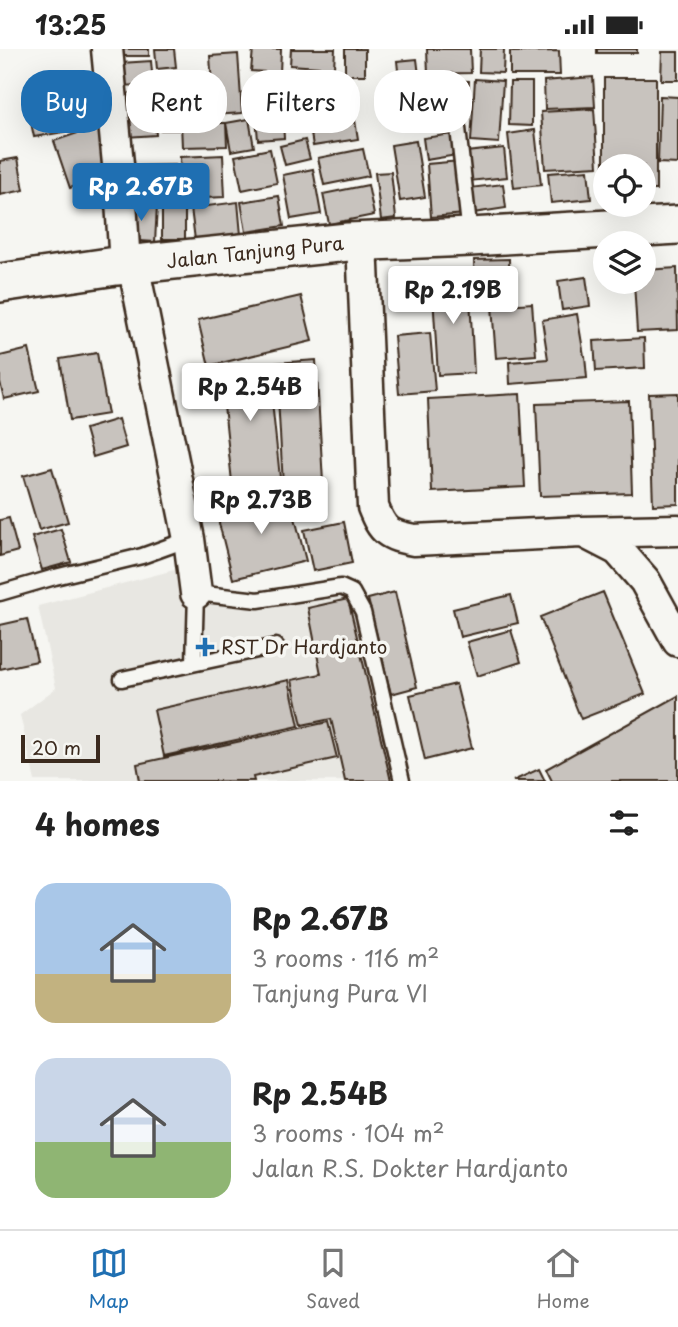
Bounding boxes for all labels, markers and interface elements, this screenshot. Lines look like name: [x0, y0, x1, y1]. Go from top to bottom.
text: 13:25: [35, 5, 107, 44]
chip: Buy: [21, 70, 112, 133]
chip: Rent: [126, 70, 227, 133]
chip: Filters: [241, 70, 360, 133]
chip: New: [374, 70, 472, 133]
map controls: [593, 154, 656, 294]
button: locate: [593, 154, 656, 217]
pin: Rp 2.67B: [69, 163, 213, 223]
text: Rp 2.67B: [89, 168, 193, 203]
street label: Jalan Tanjung Pura: [165, 228, 345, 274]
button: layers: [593, 231, 656, 294]
pin: Rp 2.19B: [381, 267, 525, 326]
text: Rp 2.19B: [404, 271, 502, 306]
pin: Rp 2.54B: [178, 363, 322, 423]
text: Rp 2.54B: [198, 368, 302, 403]
pin: Rp 2.73B: [189, 477, 333, 536]
text: Rp 2.73B: [210, 481, 312, 516]
place label: RST Dr Hardjanto: [221, 632, 387, 660]
marker: RST Dr Hardjanto: [195, 637, 215, 657]
scale bar: [21, 732, 100, 764]
text: 20 m: [32, 733, 81, 761]
text: 4 homes: [35, 801, 160, 846]
icon: filters: [605, 804, 643, 842]
text: Rp 2.67B: [252, 895, 389, 940]
icon: home: [91, 911, 175, 995]
text: 3 rooms · 116 m²: [252, 940, 439, 975]
text: Tanjung Pura VI: [252, 975, 428, 1010]
text: Rp 2.54B: [252, 1070, 388, 1115]
icon: home: [91, 1086, 175, 1170]
text: 3 rooms · 104 m²: [252, 1115, 445, 1150]
text: Jalan R.S. Dokter Hardjanto: [252, 1150, 568, 1185]
tab: Map: [88, 1244, 129, 1314]
tab: Saved: [306, 1244, 360, 1314]
tab: Home: [537, 1244, 590, 1314]

